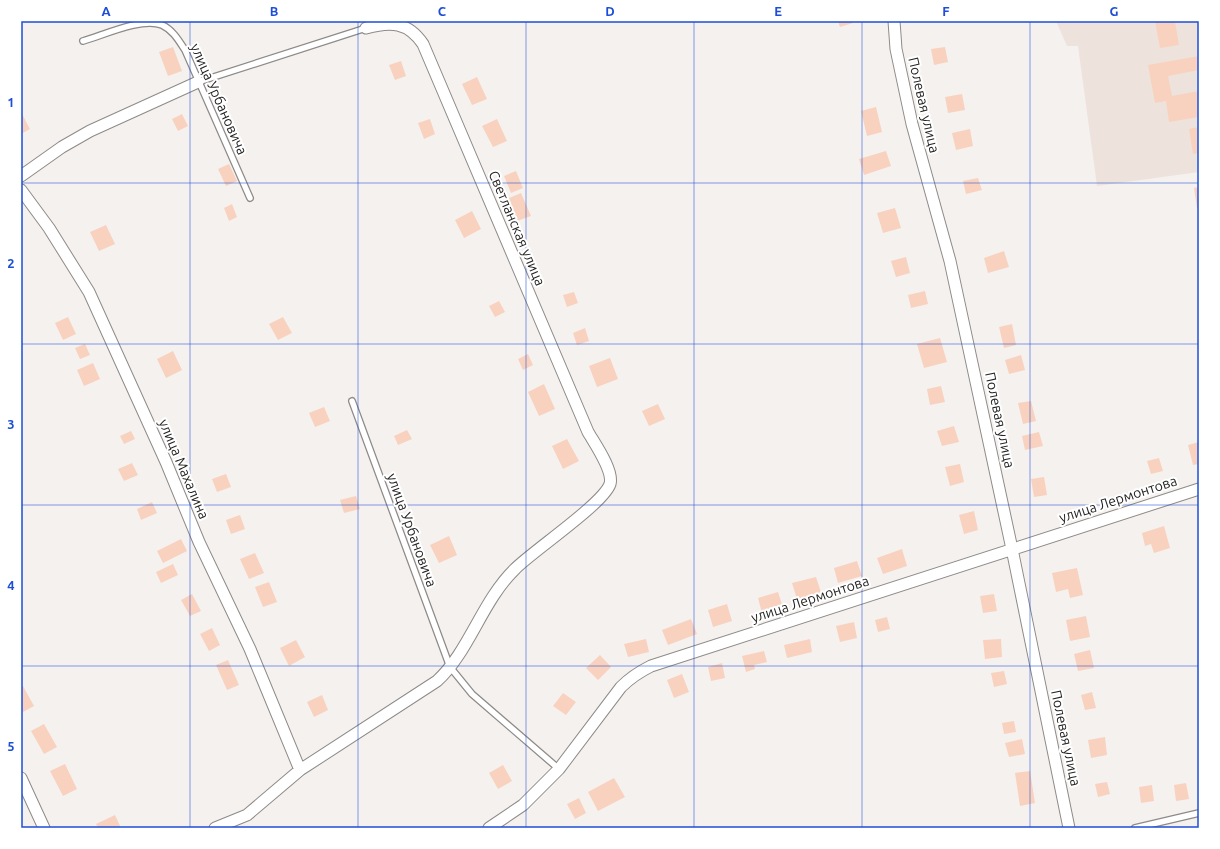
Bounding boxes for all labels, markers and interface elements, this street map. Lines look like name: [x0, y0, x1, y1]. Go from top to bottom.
text: A: [101, 4, 111, 18]
text: B: [270, 4, 279, 18]
text: C: [438, 4, 447, 18]
text: D: [605, 4, 615, 18]
text: E: [774, 4, 782, 18]
text: F: [942, 4, 950, 18]
text: G: [1110, 4, 1119, 18]
street label: улица Урбановича: [187, 41, 251, 157]
street label: Полевая улица: [905, 56, 943, 154]
text: 1: [7, 95, 15, 109]
street label: Светланская улица: [486, 168, 548, 288]
text: 2: [7, 256, 15, 270]
street label: Полевая улица: [982, 371, 1018, 469]
text: 3: [7, 417, 15, 431]
street label: улица Махалина: [156, 417, 212, 521]
street label: улица Урбановича: [384, 471, 440, 589]
street label: улица Лермонтова: [1057, 472, 1179, 526]
street label: улица Лермонтова: [749, 572, 871, 626]
text: 4: [7, 578, 15, 592]
street label: Полевая улица: [1048, 689, 1084, 787]
text: 5: [7, 739, 15, 753]

